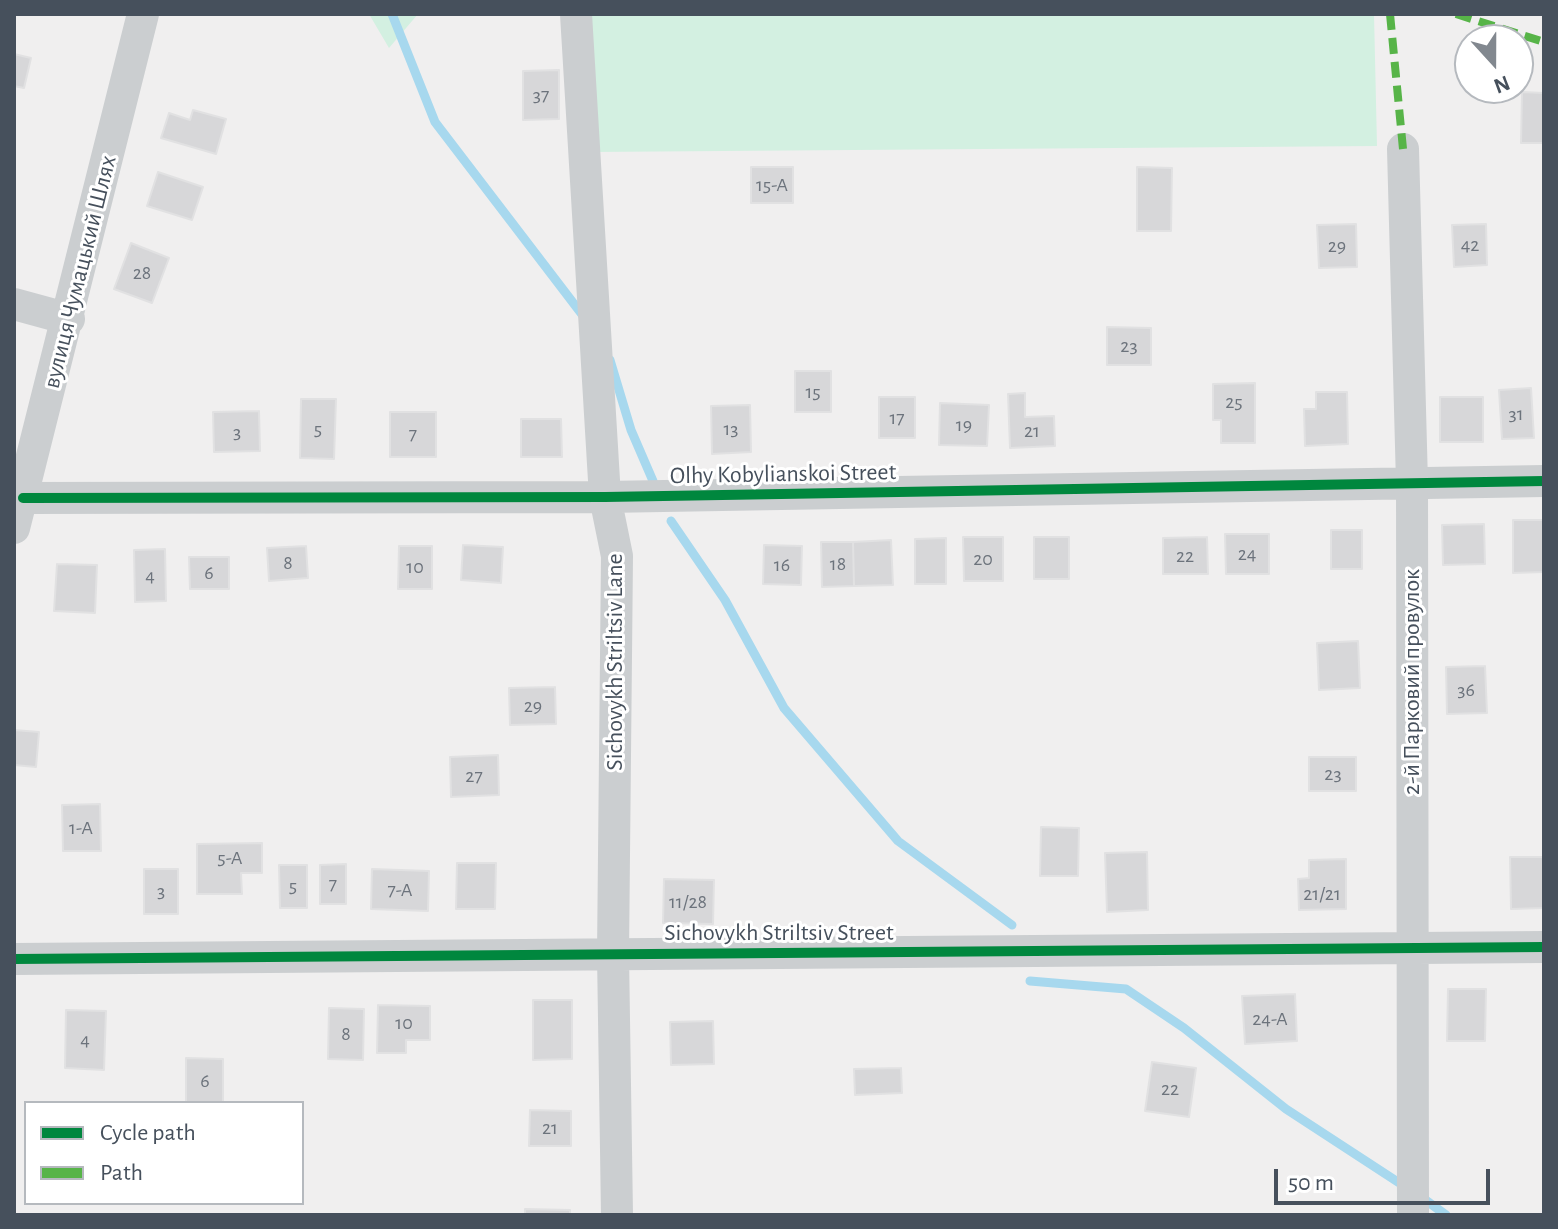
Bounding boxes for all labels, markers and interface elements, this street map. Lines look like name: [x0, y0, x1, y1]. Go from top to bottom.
north arrow: [1454, 24, 1534, 104]
text: N: [1491, 72, 1513, 98]
house number: 37: [533, 83, 549, 107]
street label: вулиця Чумацький Шлях: [37, 152, 123, 392]
house number: 15-А: [756, 173, 788, 197]
house number: 42: [1461, 233, 1479, 257]
house number: 29: [1328, 234, 1346, 258]
house number: 28: [133, 261, 151, 285]
house number: 23: [1120, 334, 1138, 358]
house number: 15: [805, 380, 821, 404]
house number: 25: [1225, 390, 1243, 414]
house number: 31: [1508, 402, 1524, 426]
house number: 17: [889, 406, 905, 430]
house number: 19: [956, 413, 972, 437]
house number: 5: [314, 417, 322, 441]
house number: 13: [723, 417, 739, 441]
house number: 21: [1024, 419, 1040, 443]
house number: 3: [233, 420, 241, 444]
house number: 7: [409, 422, 417, 446]
street label: Olhy Kobylianskoi Street: [670, 458, 896, 490]
house number: 24: [1238, 542, 1256, 566]
house number: 22: [1176, 544, 1194, 568]
house number: 20: [973, 547, 993, 571]
house number: 8: [283, 551, 293, 575]
house number: 18: [830, 552, 846, 576]
street label: Sichovykh Striltsiv Lane: [601, 553, 629, 771]
house number: 16: [774, 553, 790, 577]
house number: 10: [406, 555, 424, 579]
house number: 6: [204, 561, 214, 585]
house number: 4: [145, 564, 155, 588]
street label: 2-й Парковий провулок: [1398, 569, 1426, 795]
house number: 36: [1457, 678, 1475, 702]
house number: 29: [524, 694, 542, 718]
house number: 23: [1324, 762, 1342, 786]
house number: 27: [465, 764, 483, 788]
house number: 1-А: [69, 816, 93, 840]
house number: 5-А: [217, 846, 243, 870]
house number: 7: [329, 872, 337, 896]
house number: 5: [289, 874, 297, 898]
house number: 7-А: [387, 878, 413, 902]
house number: 3: [157, 879, 165, 903]
house number: 21/21: [1303, 882, 1341, 906]
house number: 11/28: [669, 890, 707, 914]
street label: Sichovykh Striltsiv Street: [664, 919, 894, 947]
house number: 24-А: [1252, 1007, 1288, 1031]
house number: 10: [395, 1011, 413, 1035]
house number: 8: [341, 1022, 351, 1046]
house number: 4: [80, 1028, 90, 1052]
house number: 6: [200, 1069, 210, 1093]
house number: 22: [1161, 1077, 1179, 1101]
legend: [24, 1101, 304, 1205]
house number: 21: [542, 1116, 558, 1140]
text: Cycle path: [100, 1121, 196, 1145]
scale bar: [1278, 1153, 1494, 1203]
text: Path: [100, 1161, 143, 1185]
text: 50 m: [1288, 1171, 1334, 1195]

